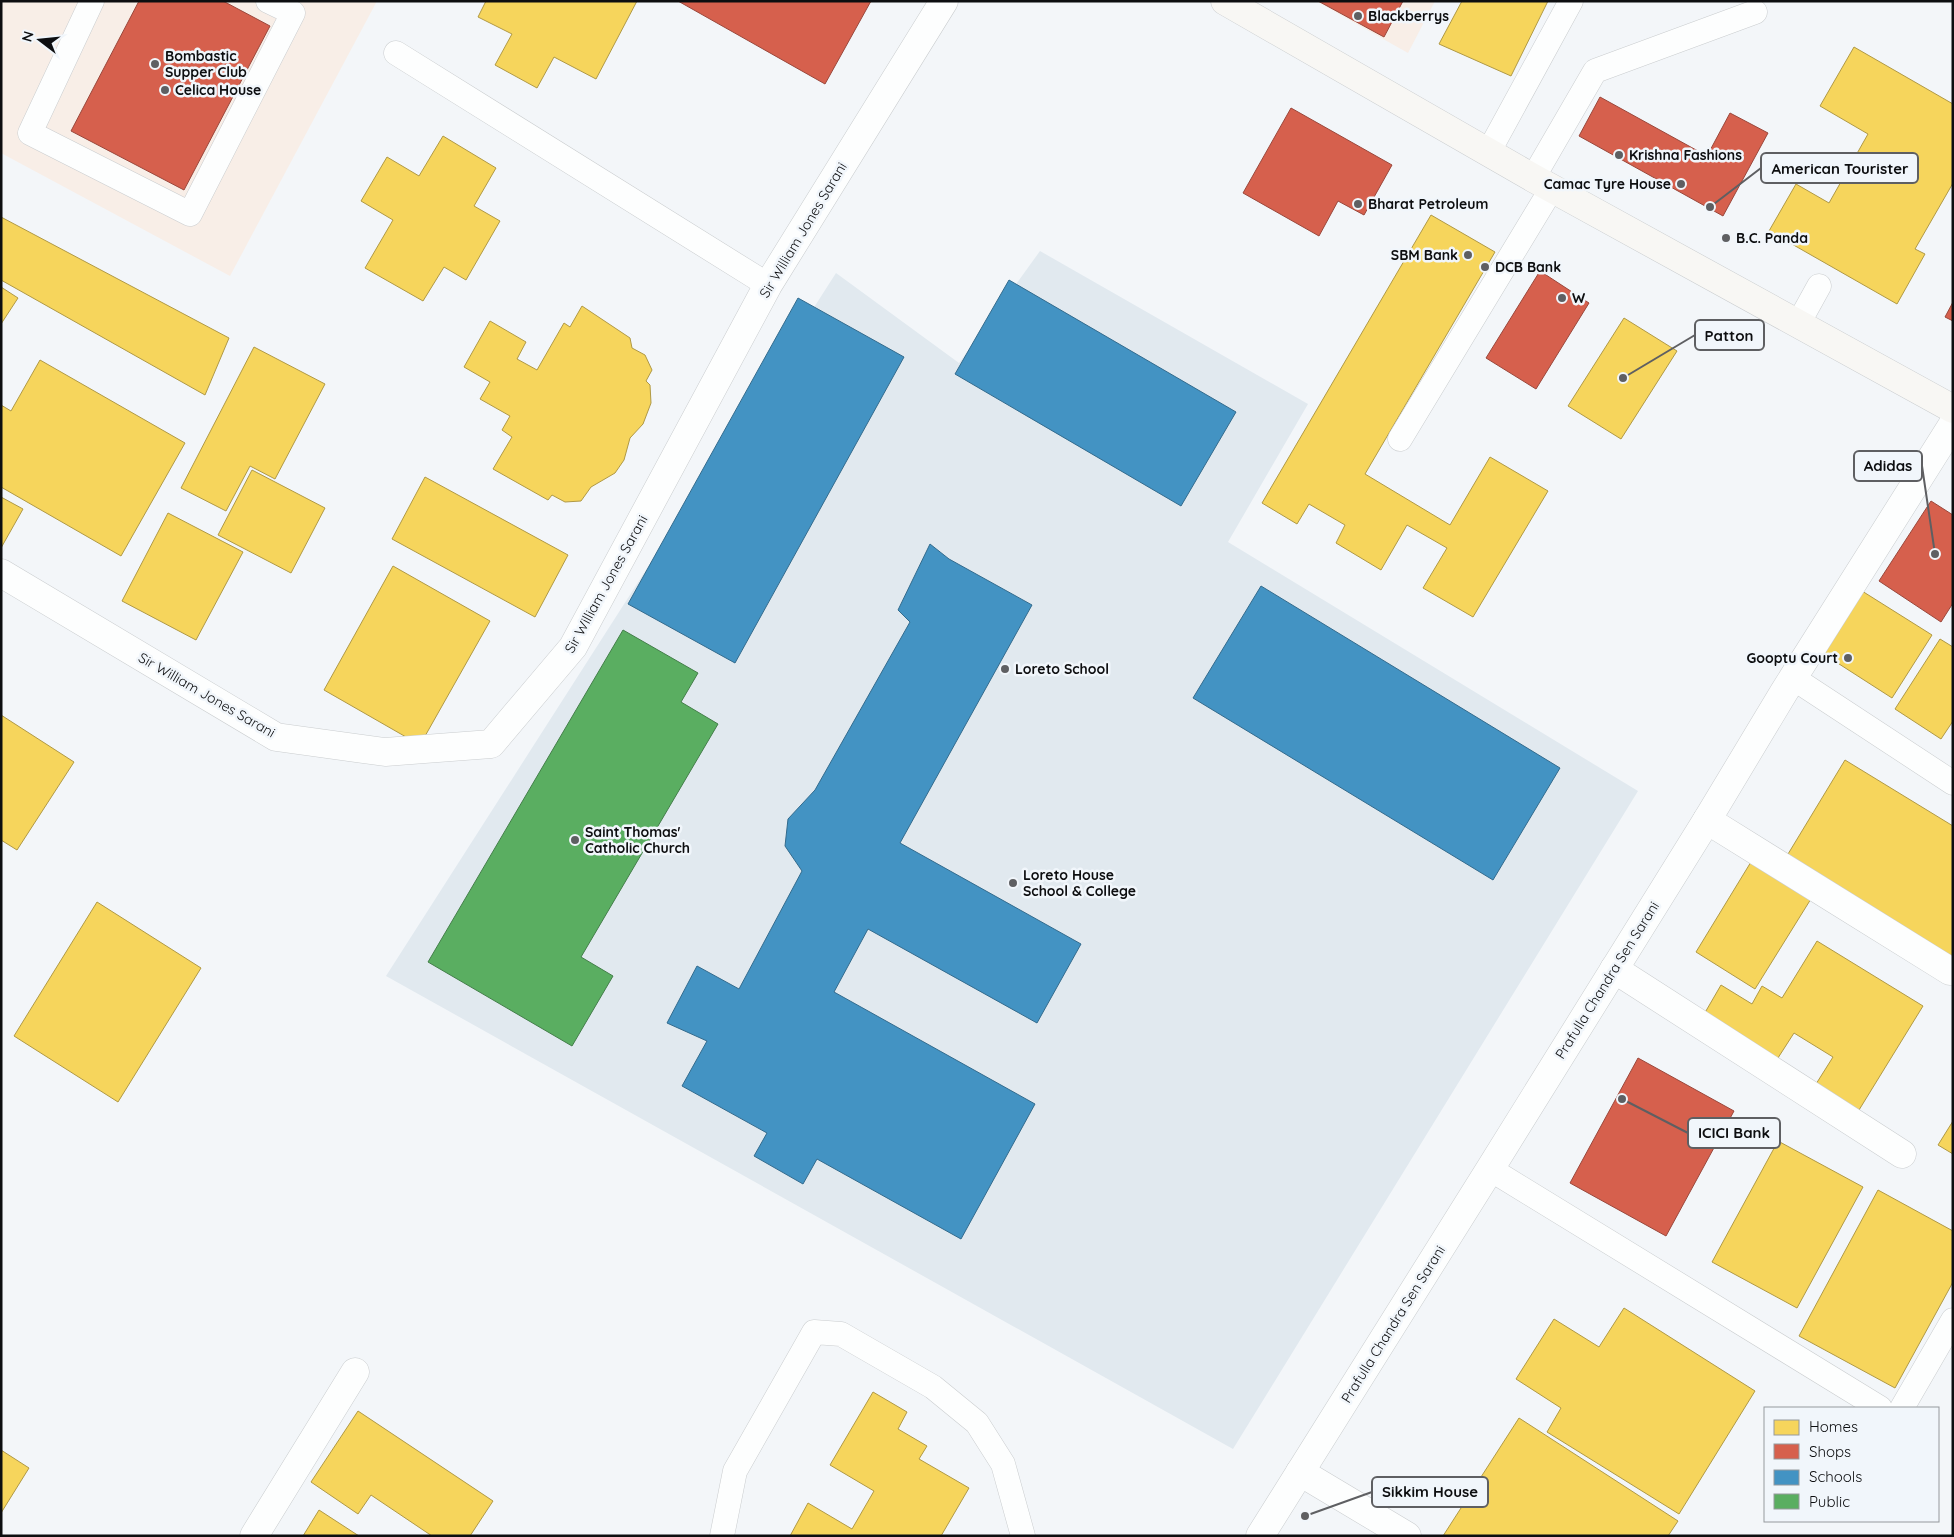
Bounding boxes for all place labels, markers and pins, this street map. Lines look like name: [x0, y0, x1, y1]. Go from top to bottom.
place label: Blackberrys: [1368, 7, 1449, 25]
marker: Blackberrys: [1352, 10, 1364, 22]
place label: Bombastic Supper Club: [165, 47, 247, 81]
marker: Bombastic Supper Club: [149, 58, 161, 70]
place label: Celica House: [175, 81, 261, 99]
marker: Celica House: [159, 84, 171, 96]
place label: Krishna Fashions: [1629, 146, 1742, 164]
marker: Krishna Fashions: [1613, 149, 1625, 161]
callout: American Tourister: [1761, 153, 1918, 183]
place label: Camac Tyre House: [1544, 175, 1671, 193]
marker: Camac Tyre House: [1675, 178, 1687, 190]
place label: Bharat Petroleum: [1368, 195, 1488, 213]
marker: Bharat Petroleum: [1352, 198, 1364, 210]
place label: B.C. Panda: [1736, 229, 1808, 247]
marker: B.C. Panda: [1720, 232, 1732, 244]
place label: SBM Bank: [1391, 246, 1458, 264]
marker: SBM Bank: [1462, 249, 1474, 261]
place label: DCB Bank: [1495, 258, 1561, 276]
marker: DCB Bank: [1479, 261, 1491, 273]
place label: W: [1572, 289, 1585, 307]
marker: W: [1556, 292, 1568, 304]
callout: Patton: [1695, 320, 1764, 350]
callout: Adidas: [1854, 451, 1922, 481]
place label: Gooptu Court: [1747, 649, 1838, 667]
marker: Gooptu Court: [1842, 652, 1854, 664]
place label: Loreto School: [1015, 660, 1109, 678]
marker: Loreto School: [999, 663, 1011, 675]
place label: Saint Thomas' Catholic Church: [585, 823, 690, 857]
marker: Saint Thomas' Catholic Church: [569, 834, 581, 846]
place label: Loreto House School & College: [1023, 866, 1136, 900]
marker: Loreto House School & College: [1007, 877, 1019, 889]
callout: ICICI Bank: [1688, 1118, 1780, 1148]
callout: Sikkim House: [1372, 1477, 1488, 1507]

